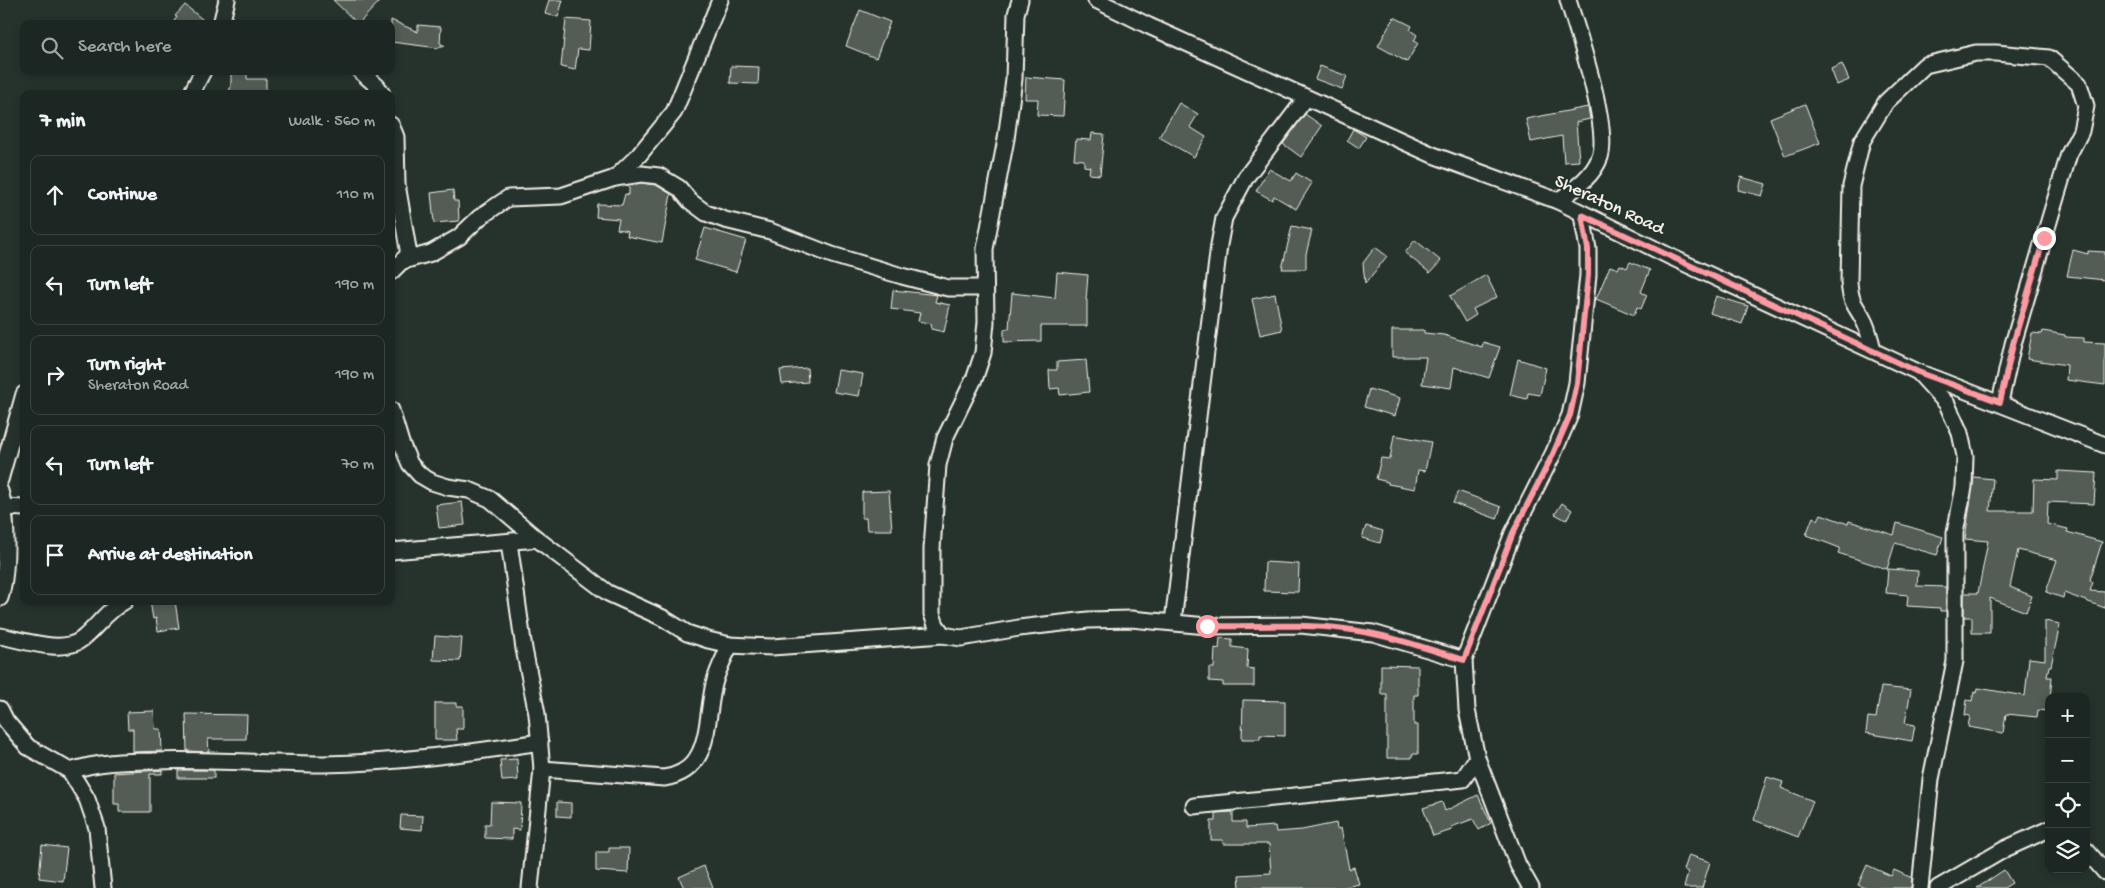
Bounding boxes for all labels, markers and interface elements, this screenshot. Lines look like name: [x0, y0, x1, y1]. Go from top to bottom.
search box: [20, 20, 395, 75]
icon: search: [38, 34, 66, 62]
text: Search here: [78, 36, 172, 59]
text: 7 min: [40, 110, 85, 135]
text: Walk · 560 m: [289, 113, 375, 132]
street label: Sheraton Road: [1550, 170, 1669, 242]
icon: ahead: [41, 181, 69, 209]
text: Continue: [88, 184, 157, 207]
text: 110 m: [337, 186, 374, 205]
route end: [2033, 227, 2056, 250]
icon: left: [41, 271, 69, 299]
text: Turn left: [88, 274, 152, 297]
text: 190 m: [335, 276, 374, 295]
text: Turn right: [88, 354, 164, 377]
icon: right: [41, 361, 69, 389]
text: 190 m: [335, 366, 374, 385]
text: Sheraton Road: [88, 377, 188, 396]
icon: left: [41, 451, 69, 479]
text: Turn left: [88, 454, 152, 477]
text: 70 m: [341, 456, 374, 475]
icon: arrive: [41, 541, 69, 569]
text: Arrive at destination: [88, 544, 252, 567]
route start: [1196, 615, 1219, 638]
map controls: [2045, 693, 2090, 873]
button: +: [2045, 693, 2090, 738]
button: −: [2045, 738, 2090, 783]
button: locate: [2045, 783, 2090, 828]
button: layers: [2045, 828, 2090, 873]

